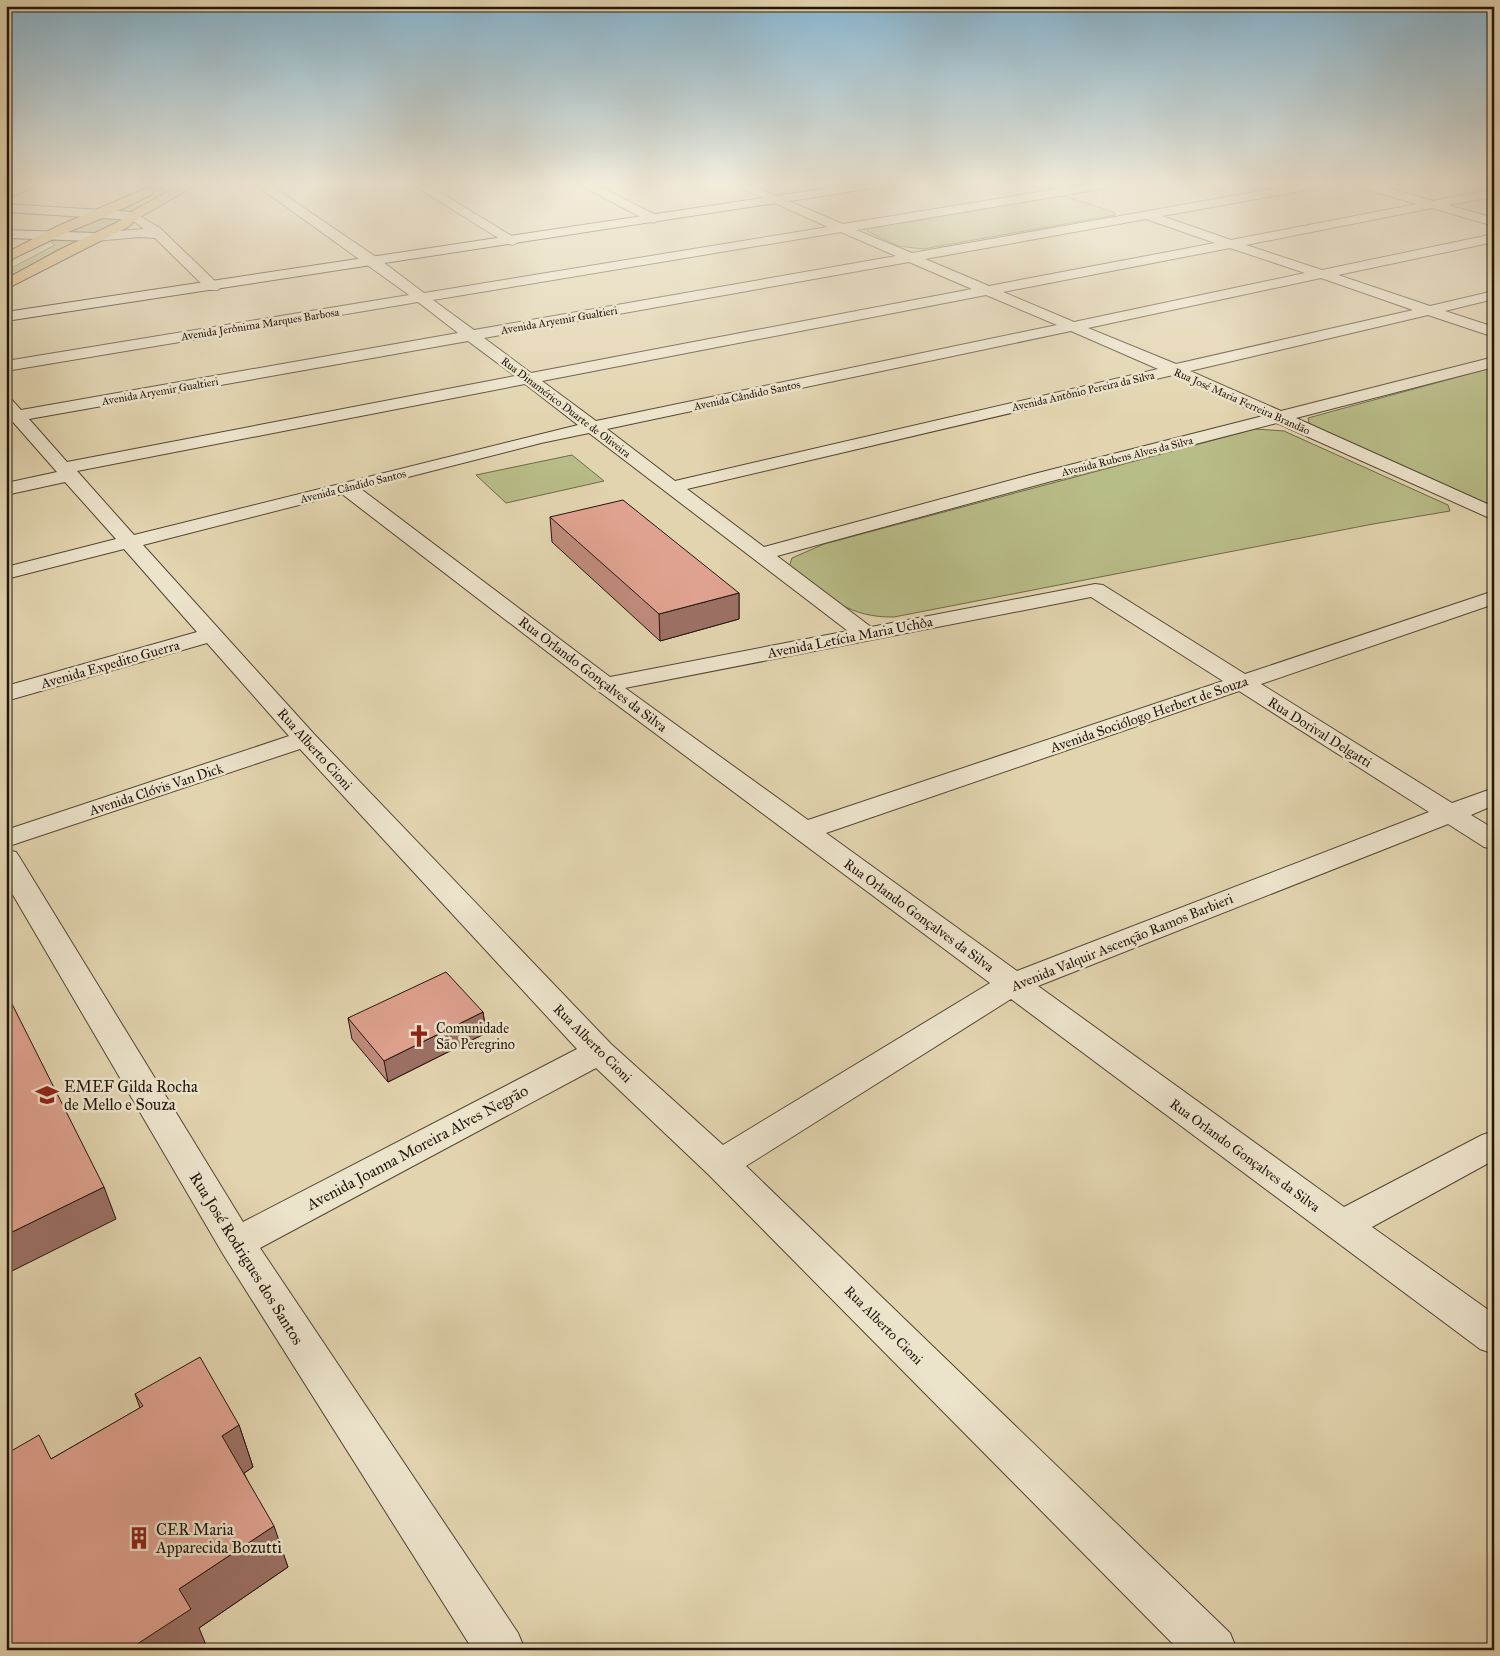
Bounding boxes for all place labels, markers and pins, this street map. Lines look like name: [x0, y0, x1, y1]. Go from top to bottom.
place label: Comunidade São Peregrino: [436, 1020, 515, 1053]
church icon: Comunidade São Peregrino: [406, 1023, 432, 1049]
place label: EMEF Gilda Rocha de Mello e Souza: [64, 1077, 198, 1114]
school or university icon: EMEF Gilda Rocha de Mello e Souza: [34, 1082, 60, 1108]
place label: CER Maria Apparecida Bozutti: [155, 1520, 282, 1557]
building icon: CER Maria Apparecida Bozutti: [126, 1525, 152, 1551]

